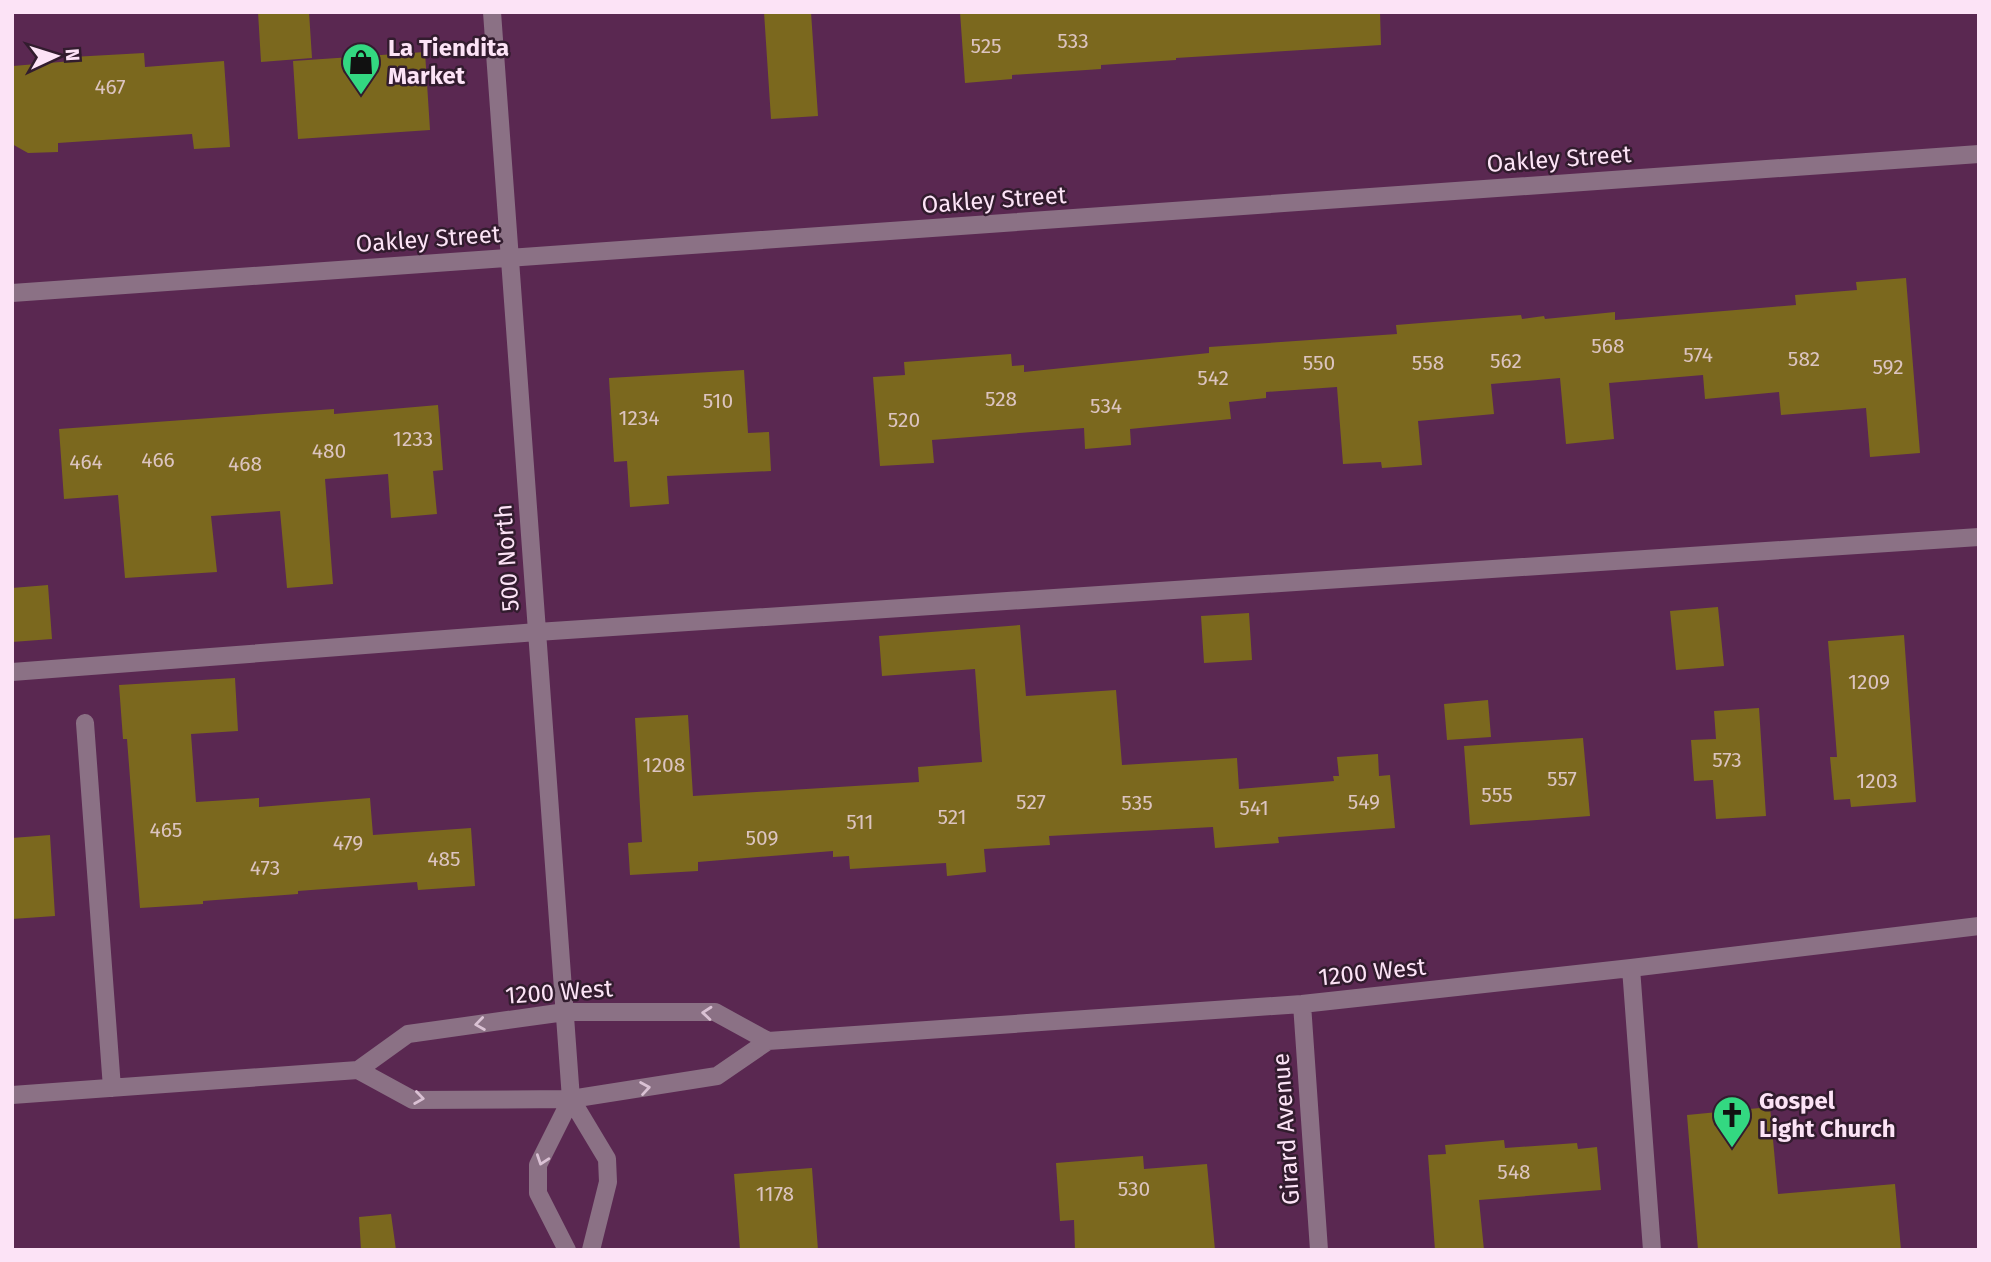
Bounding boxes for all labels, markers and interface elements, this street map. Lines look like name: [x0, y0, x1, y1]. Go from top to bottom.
north arrow: [21, 21, 91, 91]
house number: 533: [1057, 28, 1089, 54]
house number: 525: [970, 33, 1002, 59]
place label: La Tiendita Market: [388, 34, 509, 90]
shop icon: La Tiendita Market: [340, 41, 382, 96]
text: N: [61, 48, 84, 62]
house number: 467: [94, 74, 126, 100]
street label: Oakley Street: [1486, 140, 1633, 178]
street label: Oakley Street: [921, 181, 1068, 219]
street label: Oakley Street: [355, 220, 502, 258]
house number: 568: [1591, 333, 1625, 359]
house number: 574: [1683, 342, 1713, 368]
house number: 582: [1788, 346, 1820, 372]
house number: 562: [1490, 348, 1522, 374]
house number: 550: [1303, 350, 1335, 376]
house number: 558: [1412, 350, 1444, 376]
house number: 592: [1872, 354, 1904, 380]
house number: 542: [1197, 365, 1229, 391]
house number: 528: [985, 386, 1017, 412]
house number: 510: [703, 388, 733, 414]
house number: 534: [1090, 393, 1122, 419]
house number: 1234: [619, 405, 659, 431]
house number: 520: [888, 407, 920, 433]
house number: 1233: [393, 426, 433, 452]
house number: 480: [312, 438, 346, 464]
house number: 466: [141, 447, 175, 473]
house number: 464: [69, 449, 103, 475]
house number: 468: [228, 451, 262, 477]
street label: 500 North: [489, 503, 525, 613]
house number: 1209: [1848, 669, 1890, 695]
house number: 573: [1712, 747, 1742, 773]
house number: 1208: [643, 752, 685, 778]
house number: 557: [1547, 766, 1577, 792]
house number: 1203: [1856, 768, 1898, 794]
house number: 555: [1481, 782, 1513, 808]
house number: 527: [1016, 789, 1046, 815]
house number: 549: [1348, 789, 1380, 815]
house number: 535: [1121, 790, 1153, 816]
house number: 541: [1239, 795, 1269, 821]
house number: 521: [937, 804, 967, 830]
house number: 511: [846, 809, 874, 835]
house number: 465: [150, 817, 182, 843]
house number: 509: [745, 825, 779, 851]
house number: 479: [333, 830, 363, 856]
house number: 485: [427, 846, 461, 872]
house number: 473: [250, 855, 280, 881]
street label: 1200 West: [1317, 952, 1427, 992]
street label: 1200 West: [504, 974, 614, 1010]
one-way arrow: [701, 1006, 712, 1021]
one-way arrow: [475, 1016, 486, 1031]
street label: Girard Avenue: [1267, 1052, 1305, 1206]
one-way arrow: [639, 1081, 651, 1096]
place label: Gospel Light Church: [1759, 1087, 1896, 1143]
one-way arrow: [413, 1091, 425, 1106]
church icon: Gospel Light Church: [1711, 1094, 1753, 1149]
one-way arrow: [536, 1154, 550, 1166]
house number: 548: [1497, 1159, 1531, 1185]
house number: 530: [1118, 1176, 1150, 1202]
house number: 1178: [756, 1181, 794, 1207]

